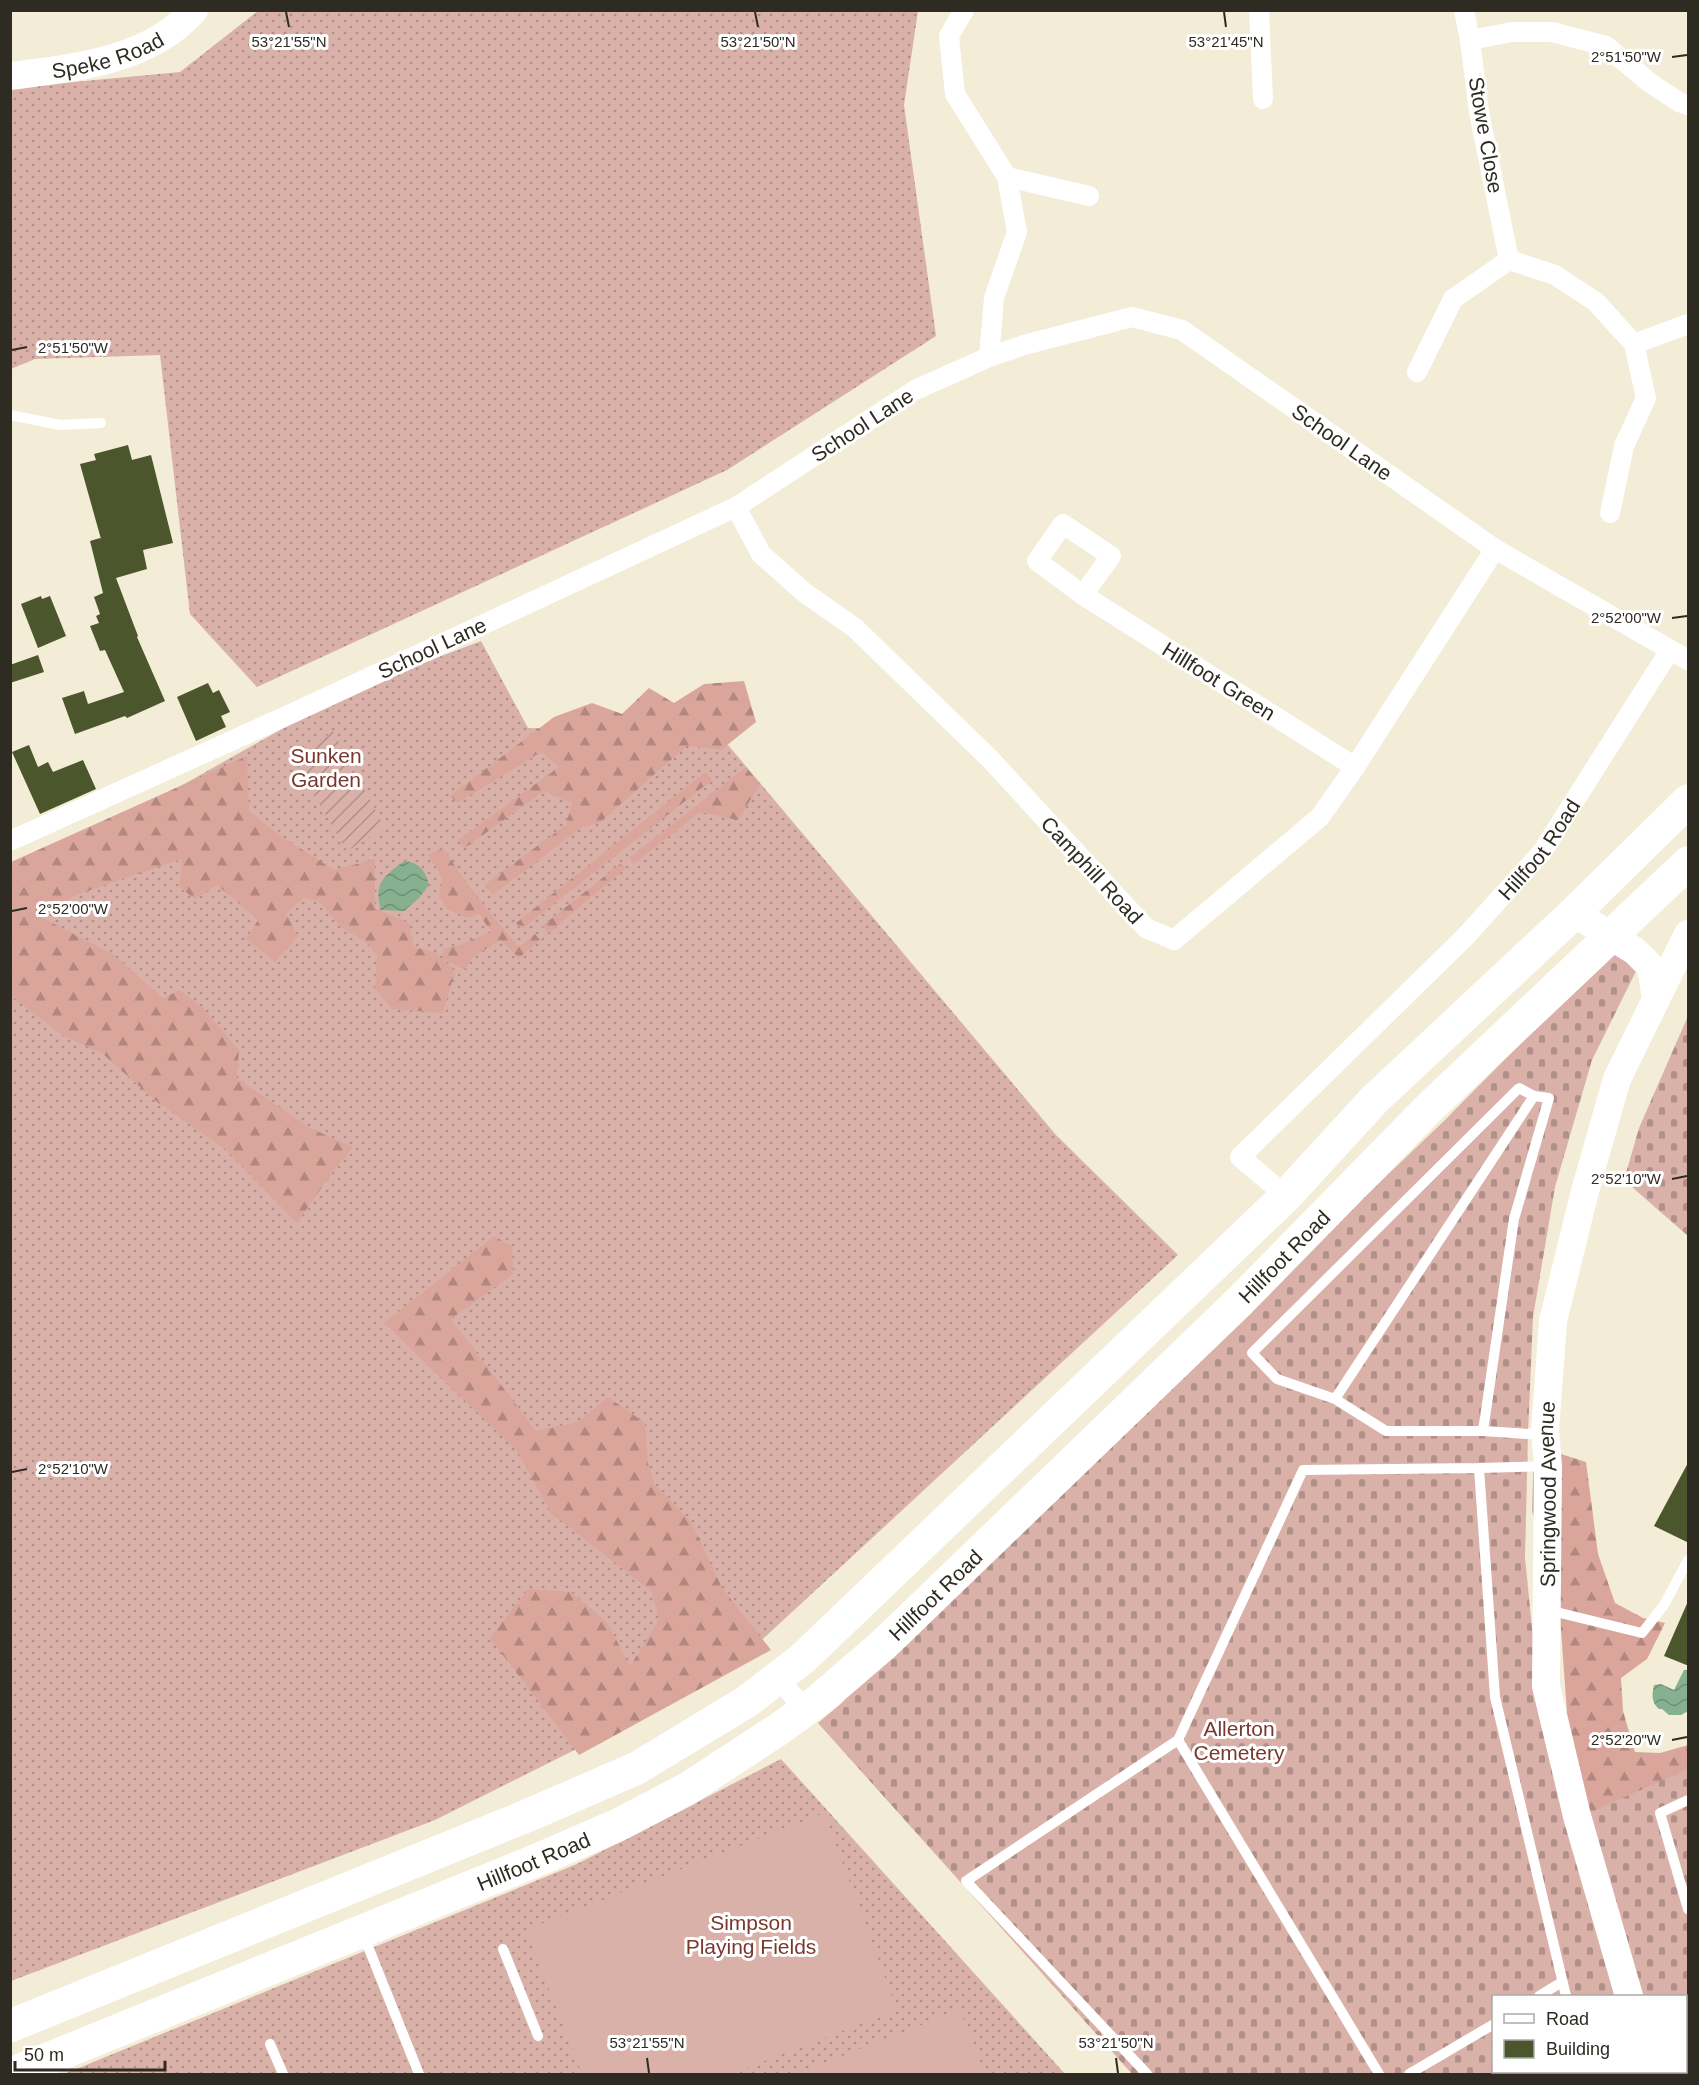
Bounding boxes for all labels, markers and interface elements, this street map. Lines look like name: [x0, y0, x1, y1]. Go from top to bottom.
street label: Speke Road: [50, 27, 167, 82]
text: 53°21'55"N: [251, 33, 327, 50]
text: 53°21'50"N: [720, 33, 796, 50]
text: 53°21'45"N: [1188, 33, 1264, 50]
text: 2°51'50"W: [1591, 48, 1662, 65]
street label: Stowe Close: [1464, 75, 1508, 195]
text: 2°51'50"W: [38, 339, 109, 356]
street label: School Lane: [807, 384, 917, 466]
street label: School Lane: [1288, 399, 1396, 485]
text: 2°52'00"W: [1591, 609, 1662, 626]
street label: School Lane: [374, 613, 490, 683]
street label: Hillfoot Green: [1158, 637, 1280, 725]
park label: Sunken Garden: [290, 744, 362, 791]
street label: Hillfoot Road: [1493, 795, 1584, 904]
street label: Camphill Road: [1037, 812, 1147, 928]
text: 2°52'00"W: [38, 900, 109, 917]
text: 2°52'10"W: [1591, 1170, 1662, 1187]
street label: Hillfoot Road: [1234, 1205, 1334, 1307]
street label: Springwood Avenue: [1533, 1400, 1560, 1587]
text: 2°52'10"W: [38, 1460, 109, 1477]
street label: Hillfoot Road: [884, 1545, 986, 1645]
park label: Allerton Cemetery: [1193, 1717, 1285, 1764]
text: 2°52'20"W: [1591, 1731, 1662, 1748]
street label: Hillfoot Road: [473, 1827, 593, 1895]
park label: Simpson Playing Fields: [686, 1911, 816, 1958]
legend: [1492, 1995, 1687, 2073]
text: Road: [1546, 2009, 1589, 2029]
scale bar: [15, 2034, 165, 2072]
text: 53°21'55"N: [609, 2034, 685, 2051]
text: 53°21'50"N: [1078, 2034, 1154, 2051]
text: Building: [1546, 2039, 1610, 2059]
text: 50 m: [24, 2045, 64, 2065]

